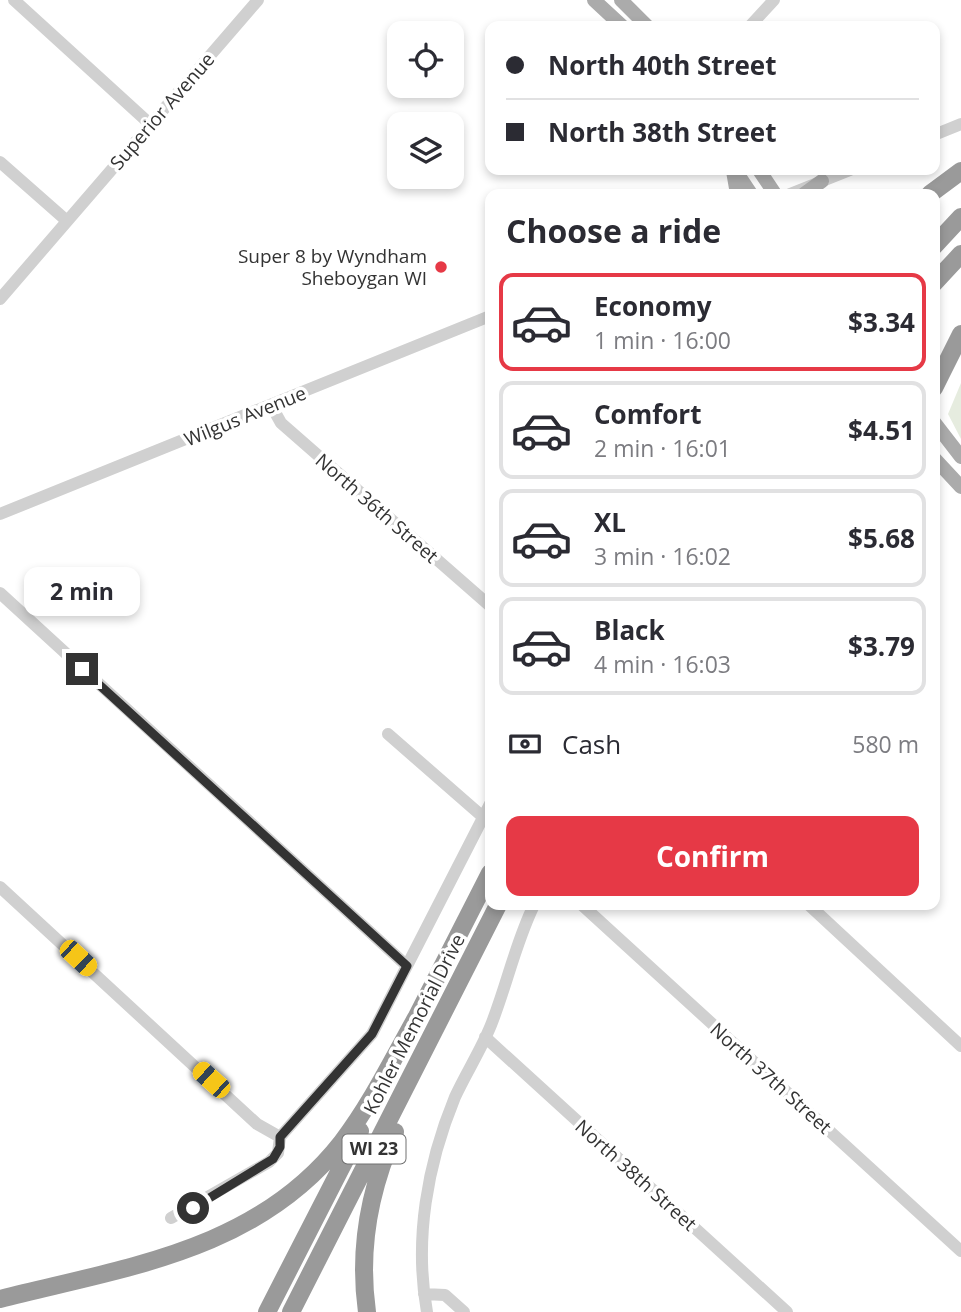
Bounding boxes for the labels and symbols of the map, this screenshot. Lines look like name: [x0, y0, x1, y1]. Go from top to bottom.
street label: Superior Avenue: [104, 47, 220, 175]
place label: Super 8 by Wyndham Sheboygan WI: [238, 243, 427, 291]
marker: Super 8 by Wyndham Sheboygan WI: [433, 259, 449, 275]
street label: Wilgus Avenue: [180, 380, 310, 452]
street label: North 36th Street: [310, 447, 444, 569]
callout: 2 min: [24, 568, 140, 616]
route end: [66, 653, 98, 685]
street label: Kohler Memorial Drive: [357, 929, 471, 1119]
car: [56, 936, 101, 980]
street label: North 37th Street: [705, 1016, 837, 1140]
car: [189, 1058, 234, 1102]
street label: North 38th Street: [570, 1113, 702, 1237]
road number: WI 23: [342, 1134, 406, 1164]
route start: [177, 1192, 209, 1224]

